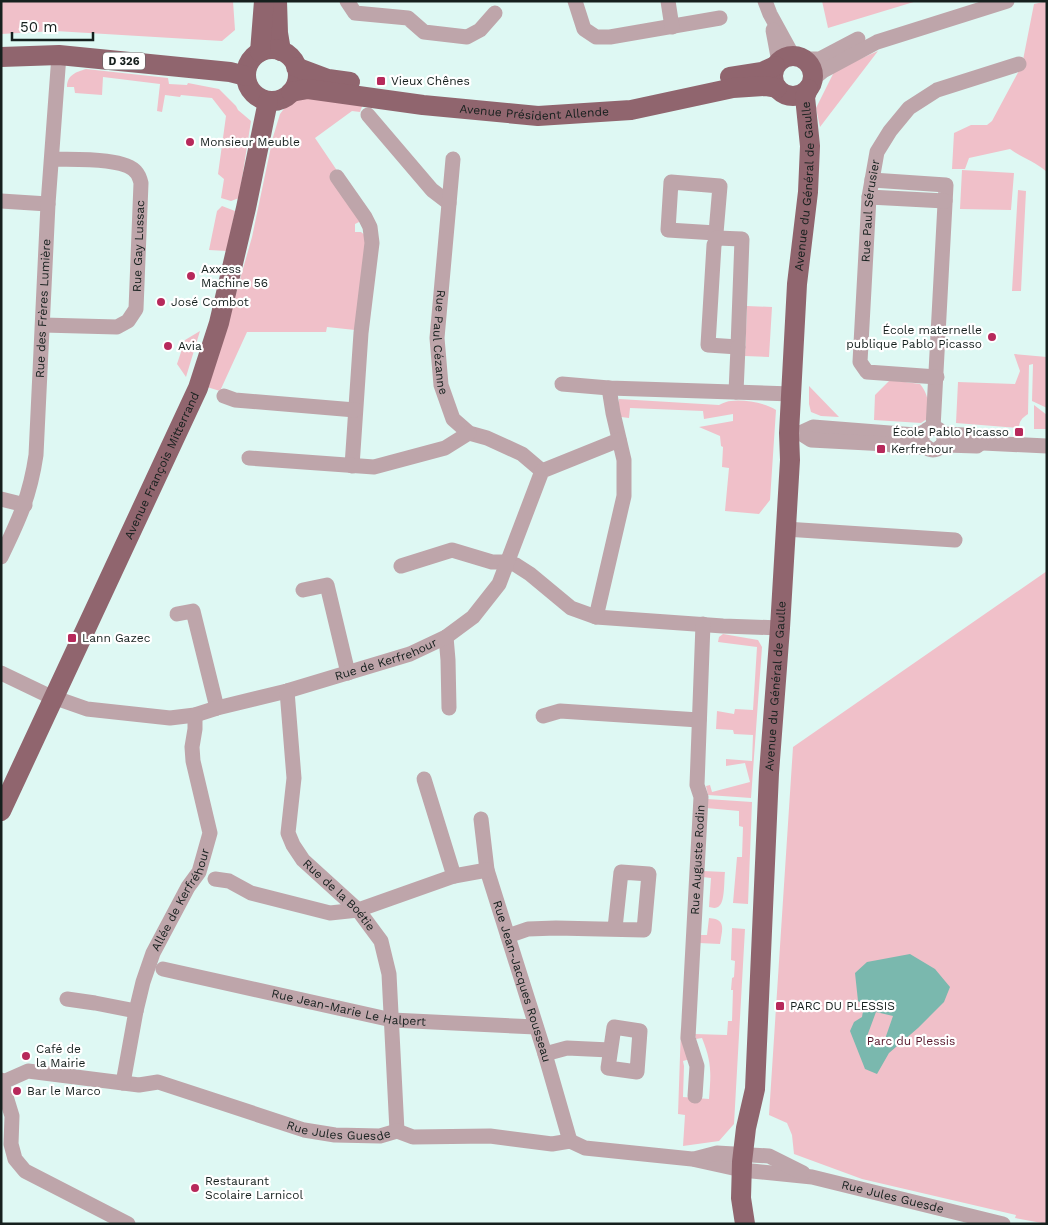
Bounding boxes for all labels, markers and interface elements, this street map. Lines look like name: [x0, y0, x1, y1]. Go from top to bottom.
scale bar: [12, 10, 94, 42]
text: 50 m: [20, 18, 57, 36]
road number: D 326: [103, 52, 145, 70]
place label: Vieux Chênes: [391, 74, 470, 88]
marker: Vieux Chênes: [375, 75, 387, 87]
street label: Avenue du Général de Gaulle: [792, 101, 817, 272]
street label: Avenue Président Allende: [459, 102, 609, 123]
place label: Monsieur Meuble: [200, 135, 300, 149]
marker: Monsieur Meuble: [184, 136, 196, 148]
street label: Rue Paul Sérusier: [858, 158, 883, 263]
street label: Rue Gay Lussac: [130, 199, 147, 292]
street label: Rue des Frères Lumière: [33, 238, 53, 378]
place label: Axxess Machine 56: [201, 262, 268, 290]
marker: Axxess Machine 56: [185, 270, 197, 282]
street label: Rue Paul Cézanne: [430, 289, 451, 397]
place label: José Combot: [171, 295, 249, 309]
marker: José Combot: [155, 296, 167, 308]
place label: École maternelle publique Pablo Picasso: [846, 323, 982, 351]
marker: École maternelle publique Pablo Picasso: [986, 331, 998, 343]
place label: Avia: [178, 339, 202, 353]
marker: Avia: [162, 340, 174, 352]
street label: Avenue François Mitterrand: [122, 390, 202, 542]
place label: École Pablo Picasso: [892, 425, 1009, 439]
marker: École Pablo Picasso: [1013, 426, 1025, 438]
place label: Kerfrehour: [891, 442, 954, 456]
marker: Kerfrehour: [875, 443, 887, 455]
street label: Avenue du Général de Gaulle: [762, 601, 789, 772]
place label: Lann Gazec: [82, 631, 151, 645]
marker: Lann Gazec: [66, 632, 78, 644]
street label: Rue de Kerfrehour: [333, 635, 439, 683]
street label: Rue Auguste Rodin: [688, 804, 708, 915]
street label: Allée de Kerfréhour: [148, 847, 212, 954]
street label: Rue de la Boétie: [300, 856, 378, 934]
street label: Rue Jean-Jacques Rousseau: [490, 899, 554, 1064]
street label: Rue Jean-Marie Le Halpert: [270, 986, 426, 1029]
place label: PARC DU PLESSIS: [790, 999, 895, 1013]
marker: PARC DU PLESSIS: [774, 1000, 786, 1012]
park label: Parc du Plessis: [867, 1034, 955, 1048]
place label: Café de la Mairie: [36, 1042, 86, 1070]
marker: Café de la Mairie: [20, 1050, 32, 1062]
place label: Bar le Marco: [27, 1084, 101, 1098]
marker: Bar le Marco: [11, 1085, 23, 1097]
street label: Rue Jules Guesde: [285, 1118, 392, 1144]
place label: Restaurant Scolaire Larnicol: [205, 1174, 303, 1202]
street label: Rue Jules Guesde: [840, 1177, 945, 1216]
marker: Restaurant Scolaire Larnicol: [189, 1182, 201, 1194]

